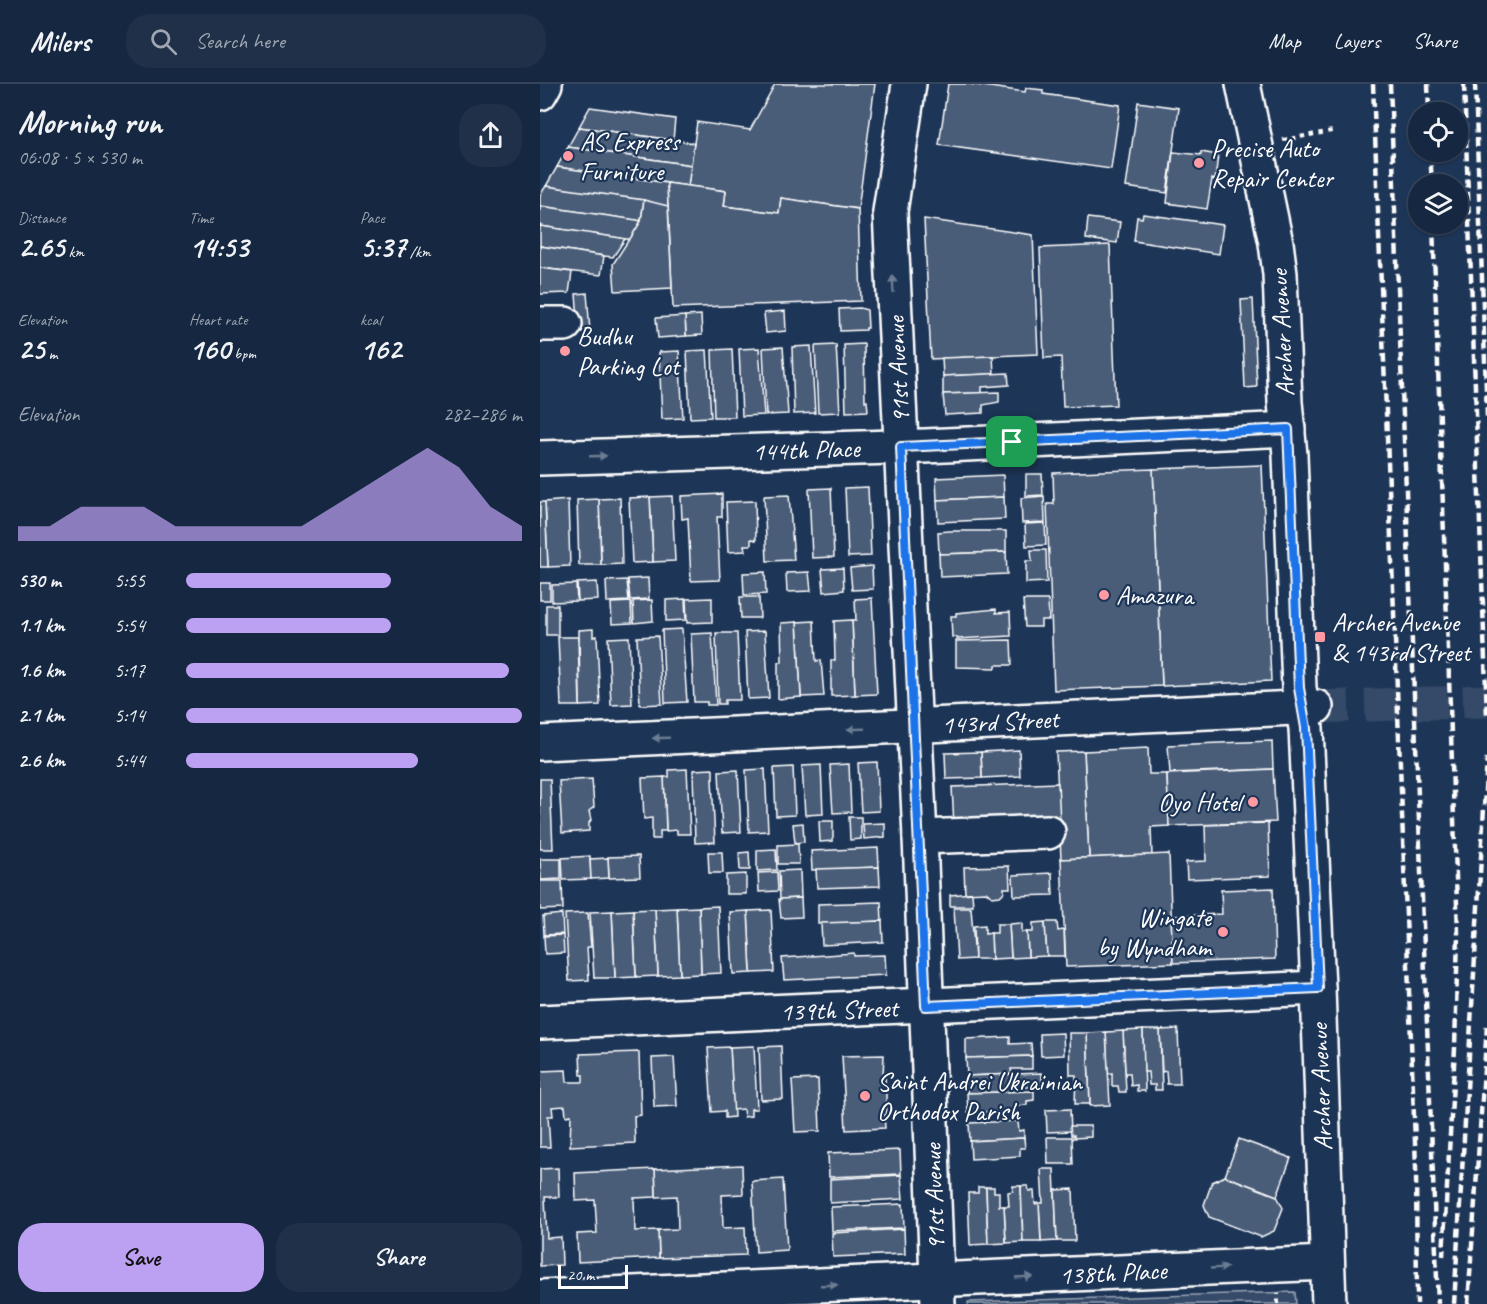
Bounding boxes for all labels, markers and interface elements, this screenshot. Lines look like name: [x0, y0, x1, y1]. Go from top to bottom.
search box: [126, 14, 546, 68]
text: Milers: [30, 24, 90, 59]
icon: search: [147, 25, 180, 58]
text: Search here: [195, 27, 285, 55]
text: Map: [1268, 28, 1301, 54]
text: Layers: [1334, 28, 1380, 54]
text: Share: [1413, 28, 1457, 54]
text: Morning run: [18, 101, 162, 143]
map controls: [1408, 102, 1468, 234]
button: locate: [1408, 102, 1468, 162]
button: share: [459, 104, 522, 167]
place label: AS Express Furniture: [580, 125, 681, 188]
place label: Precise Auto Repair Center: [1211, 132, 1334, 195]
text: 06:08 · 5 × 530 m: [18, 145, 142, 170]
marker: AS Express Furniture: [561, 149, 575, 163]
marker: Precise Auto Repair Center: [1192, 156, 1206, 170]
button: layers: [1408, 174, 1468, 234]
text: Distance: [18, 208, 66, 228]
text: Time: [189, 208, 213, 228]
text: Pace: [360, 208, 385, 228]
text: 2.65: [18, 228, 65, 266]
text: 14:53: [189, 228, 248, 266]
text: 5:37: [360, 228, 406, 266]
text: km: [65, 242, 84, 262]
text: /km: [406, 242, 431, 262]
street label: Archer Avenue: [1262, 266, 1302, 397]
one-way arrow: [889, 274, 898, 293]
text: Elevation: [18, 310, 67, 330]
text: Heart rate: [189, 310, 247, 330]
text: kcal: [360, 310, 381, 330]
street label: 91st Avenue: [879, 314, 917, 424]
place label: Budhu Parking Lot: [577, 320, 682, 383]
text: 25: [18, 330, 45, 368]
text: 160: [189, 330, 230, 368]
text: 162: [360, 330, 401, 368]
text: m: [45, 344, 57, 364]
text: bpm: [230, 344, 256, 364]
marker: Budhu Parking Lot: [558, 344, 572, 358]
text: Elevation: [18, 402, 80, 427]
text: 282–286 m: [443, 402, 522, 427]
pin: [986, 416, 1037, 467]
icon: arrive: [995, 425, 1028, 458]
street label: 144th Place: [752, 432, 862, 468]
one-way arrow: [589, 451, 608, 461]
text: 530 m: [18, 568, 61, 593]
text: 5:55: [114, 568, 145, 593]
place label: Amazura: [1116, 579, 1195, 612]
marker: Amazura: [1097, 588, 1111, 602]
place label: Archer Avenue & 143rd Street: [1332, 606, 1472, 669]
text: 1.1 km: [18, 613, 65, 638]
text: 5:54: [114, 613, 145, 638]
marker: Archer Avenue & 143rd Street: [1313, 630, 1327, 644]
text: 1.6 km: [18, 658, 65, 683]
text: 5:17: [114, 658, 145, 683]
street label: 143rd Street: [941, 702, 1062, 742]
text: 2.1 km: [18, 703, 65, 728]
text: 5:14: [114, 703, 145, 728]
one-way arrow: [846, 725, 865, 734]
one-way arrow: [651, 733, 670, 742]
text: 2.6 km: [18, 748, 65, 773]
text: 5:44: [114, 748, 145, 773]
place label: Oyo Hotel: [1158, 786, 1246, 819]
marker: Oyo Hotel: [1246, 795, 1260, 809]
place label: Wingate by Wyndham: [1097, 901, 1213, 964]
marker: Wingate by Wyndham: [1216, 925, 1230, 939]
street label: 139th Street: [779, 991, 901, 1029]
street label: Archer Avenue: [1302, 1020, 1340, 1151]
place label: Saint Andrei Ukrainian Orthodox Parish: [877, 1065, 1083, 1128]
marker: Saint Andrei Ukrainian Orthodox Parish: [858, 1089, 872, 1103]
street label: 91st Avenue: [916, 1141, 952, 1251]
button: Save: [18, 1223, 264, 1292]
button: Share: [276, 1223, 522, 1292]
street label: 138th Place: [1059, 1254, 1169, 1292]
scale bar: [558, 1262, 628, 1290]
one-way arrow: [1209, 1263, 1228, 1272]
text: 20 m: [567, 1265, 594, 1285]
one-way arrow: [1015, 1272, 1034, 1281]
one-way arrow: [820, 1281, 839, 1290]

